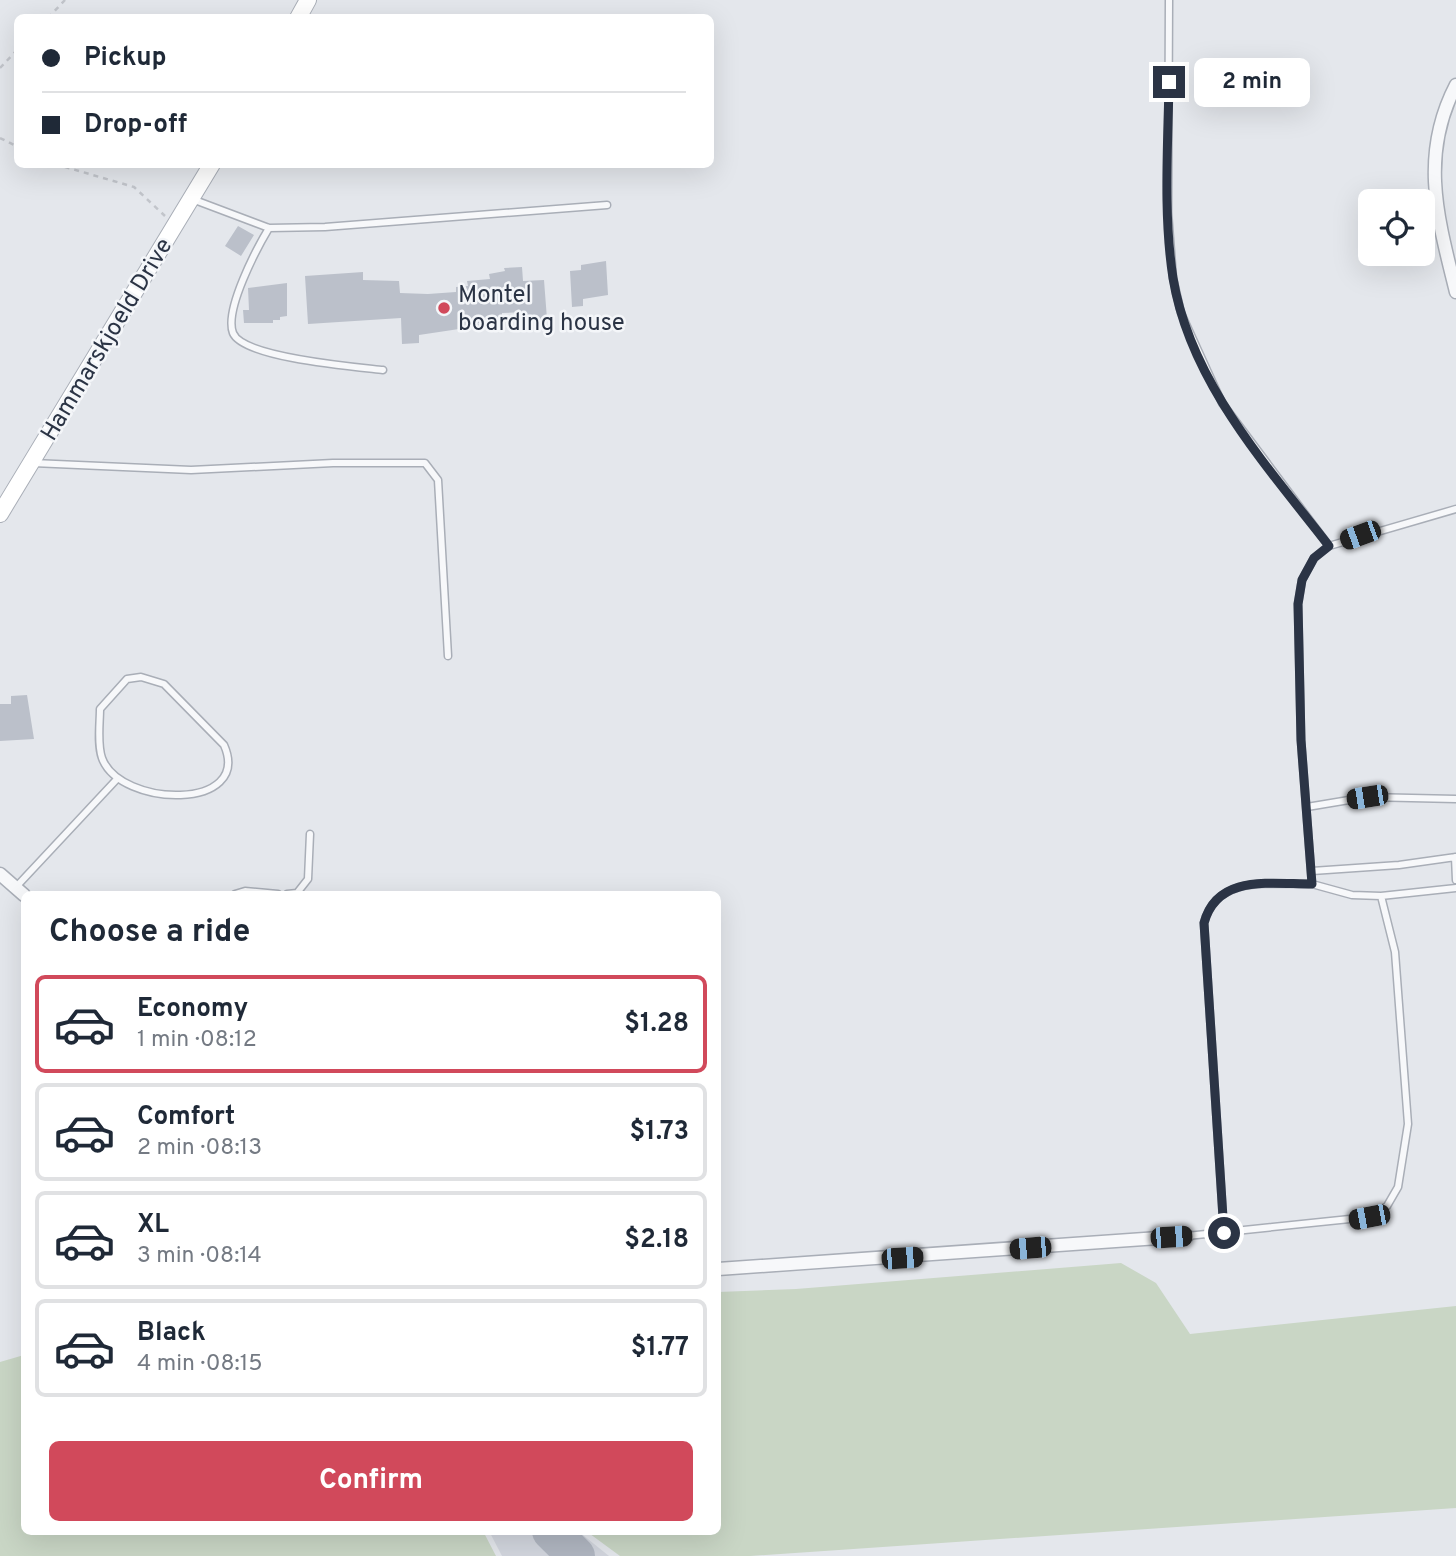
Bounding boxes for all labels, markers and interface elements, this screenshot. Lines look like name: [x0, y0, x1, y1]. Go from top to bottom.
text: Pickup: [84, 42, 167, 75]
callout: 2 min: [1194, 57, 1309, 106]
route end: [1153, 66, 1185, 98]
text: 2 min: [1222, 68, 1282, 97]
text: Drop-off: [84, 109, 187, 142]
map controls: [1358, 189, 1435, 266]
button: locate: [1358, 189, 1435, 266]
street label: Hammarskjoeld Drive: [35, 233, 180, 447]
place label: Montel boarding house: [458, 281, 625, 339]
marker: Montel boarding house: [436, 300, 452, 316]
car: [1337, 518, 1384, 552]
car: [1345, 783, 1390, 811]
text: Choose a ride: [49, 913, 250, 953]
icon: car: [53, 993, 116, 1056]
text: Economy: [137, 993, 248, 1026]
text: $1.28: [624, 1008, 689, 1041]
text: 1 min · 08:12: [137, 1026, 257, 1055]
icon: car: [53, 1101, 116, 1164]
text: Comfort: [137, 1101, 235, 1134]
text: $1.73: [630, 1116, 689, 1149]
text: 2 min · 08:13: [137, 1134, 262, 1163]
car: [1347, 1203, 1392, 1231]
icon: car: [53, 1209, 116, 1272]
text: XL: [137, 1209, 169, 1242]
route start: [1208, 1217, 1240, 1249]
text: $2.18: [624, 1224, 689, 1257]
car: [1150, 1225, 1193, 1249]
car: [1009, 1236, 1052, 1260]
text: 3 min · 08:14: [137, 1242, 262, 1271]
car: [881, 1246, 924, 1270]
icon: car: [53, 1317, 116, 1380]
text: Black: [137, 1317, 206, 1350]
text: $1.77: [631, 1332, 689, 1365]
text: 4 min · 08:15: [137, 1350, 263, 1379]
button: Confirm: [49, 1441, 693, 1521]

